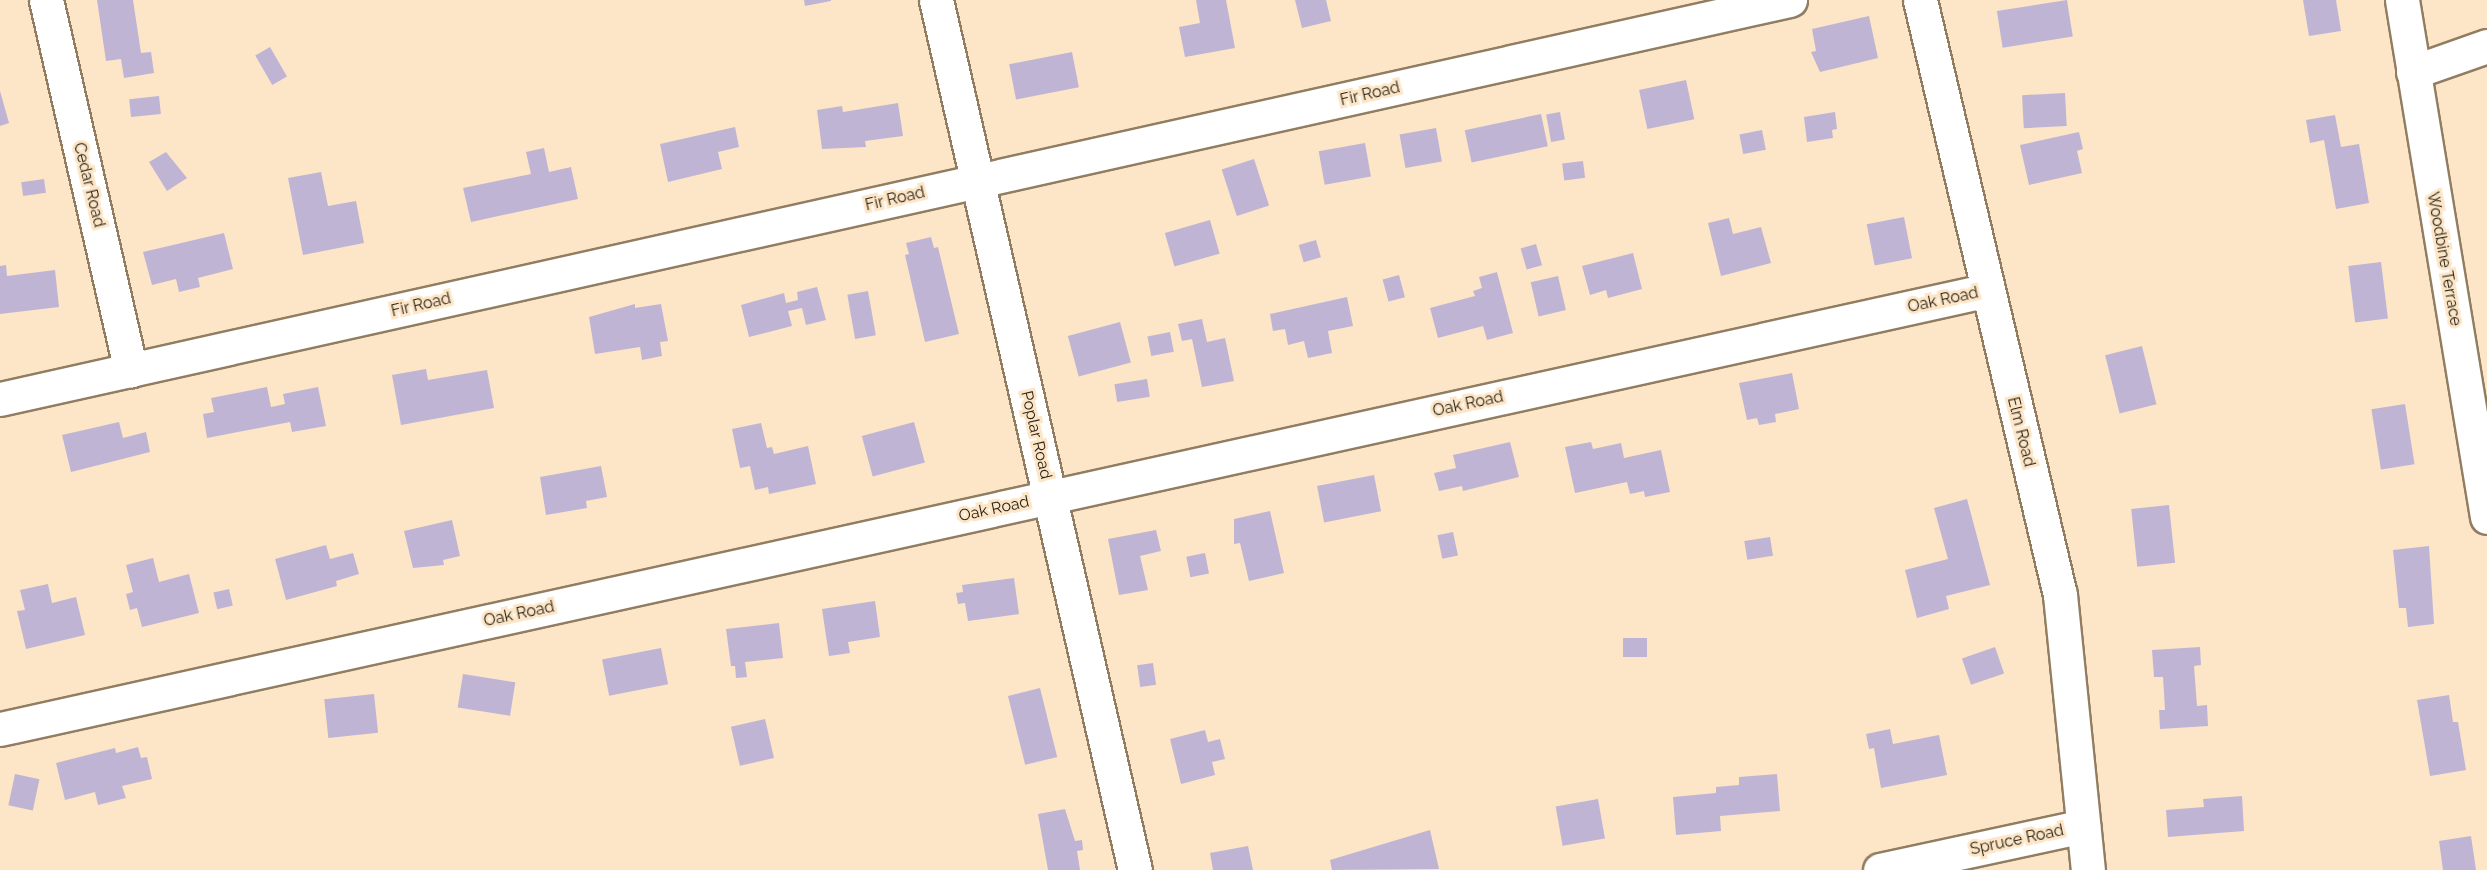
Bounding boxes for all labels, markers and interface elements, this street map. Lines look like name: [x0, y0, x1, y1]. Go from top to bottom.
street label: Fir Road: [1338, 78, 1402, 110]
street label: Cedar Road: [69, 140, 109, 230]
street label: Fir Road: [863, 183, 927, 215]
street label: Woodbine Terrace: [2423, 190, 2465, 328]
street label: Oak Road: [1906, 283, 1980, 317]
street label: Fir Road: [389, 289, 453, 321]
street label: Oak Road: [1431, 387, 1505, 421]
street label: Poplar Road: [1016, 389, 1056, 481]
street label: Elm Road: [2003, 395, 2039, 469]
street label: Oak Road: [957, 492, 1031, 526]
street label: Oak Road: [482, 597, 556, 631]
street label: Spruce Road: [1968, 821, 2066, 859]

